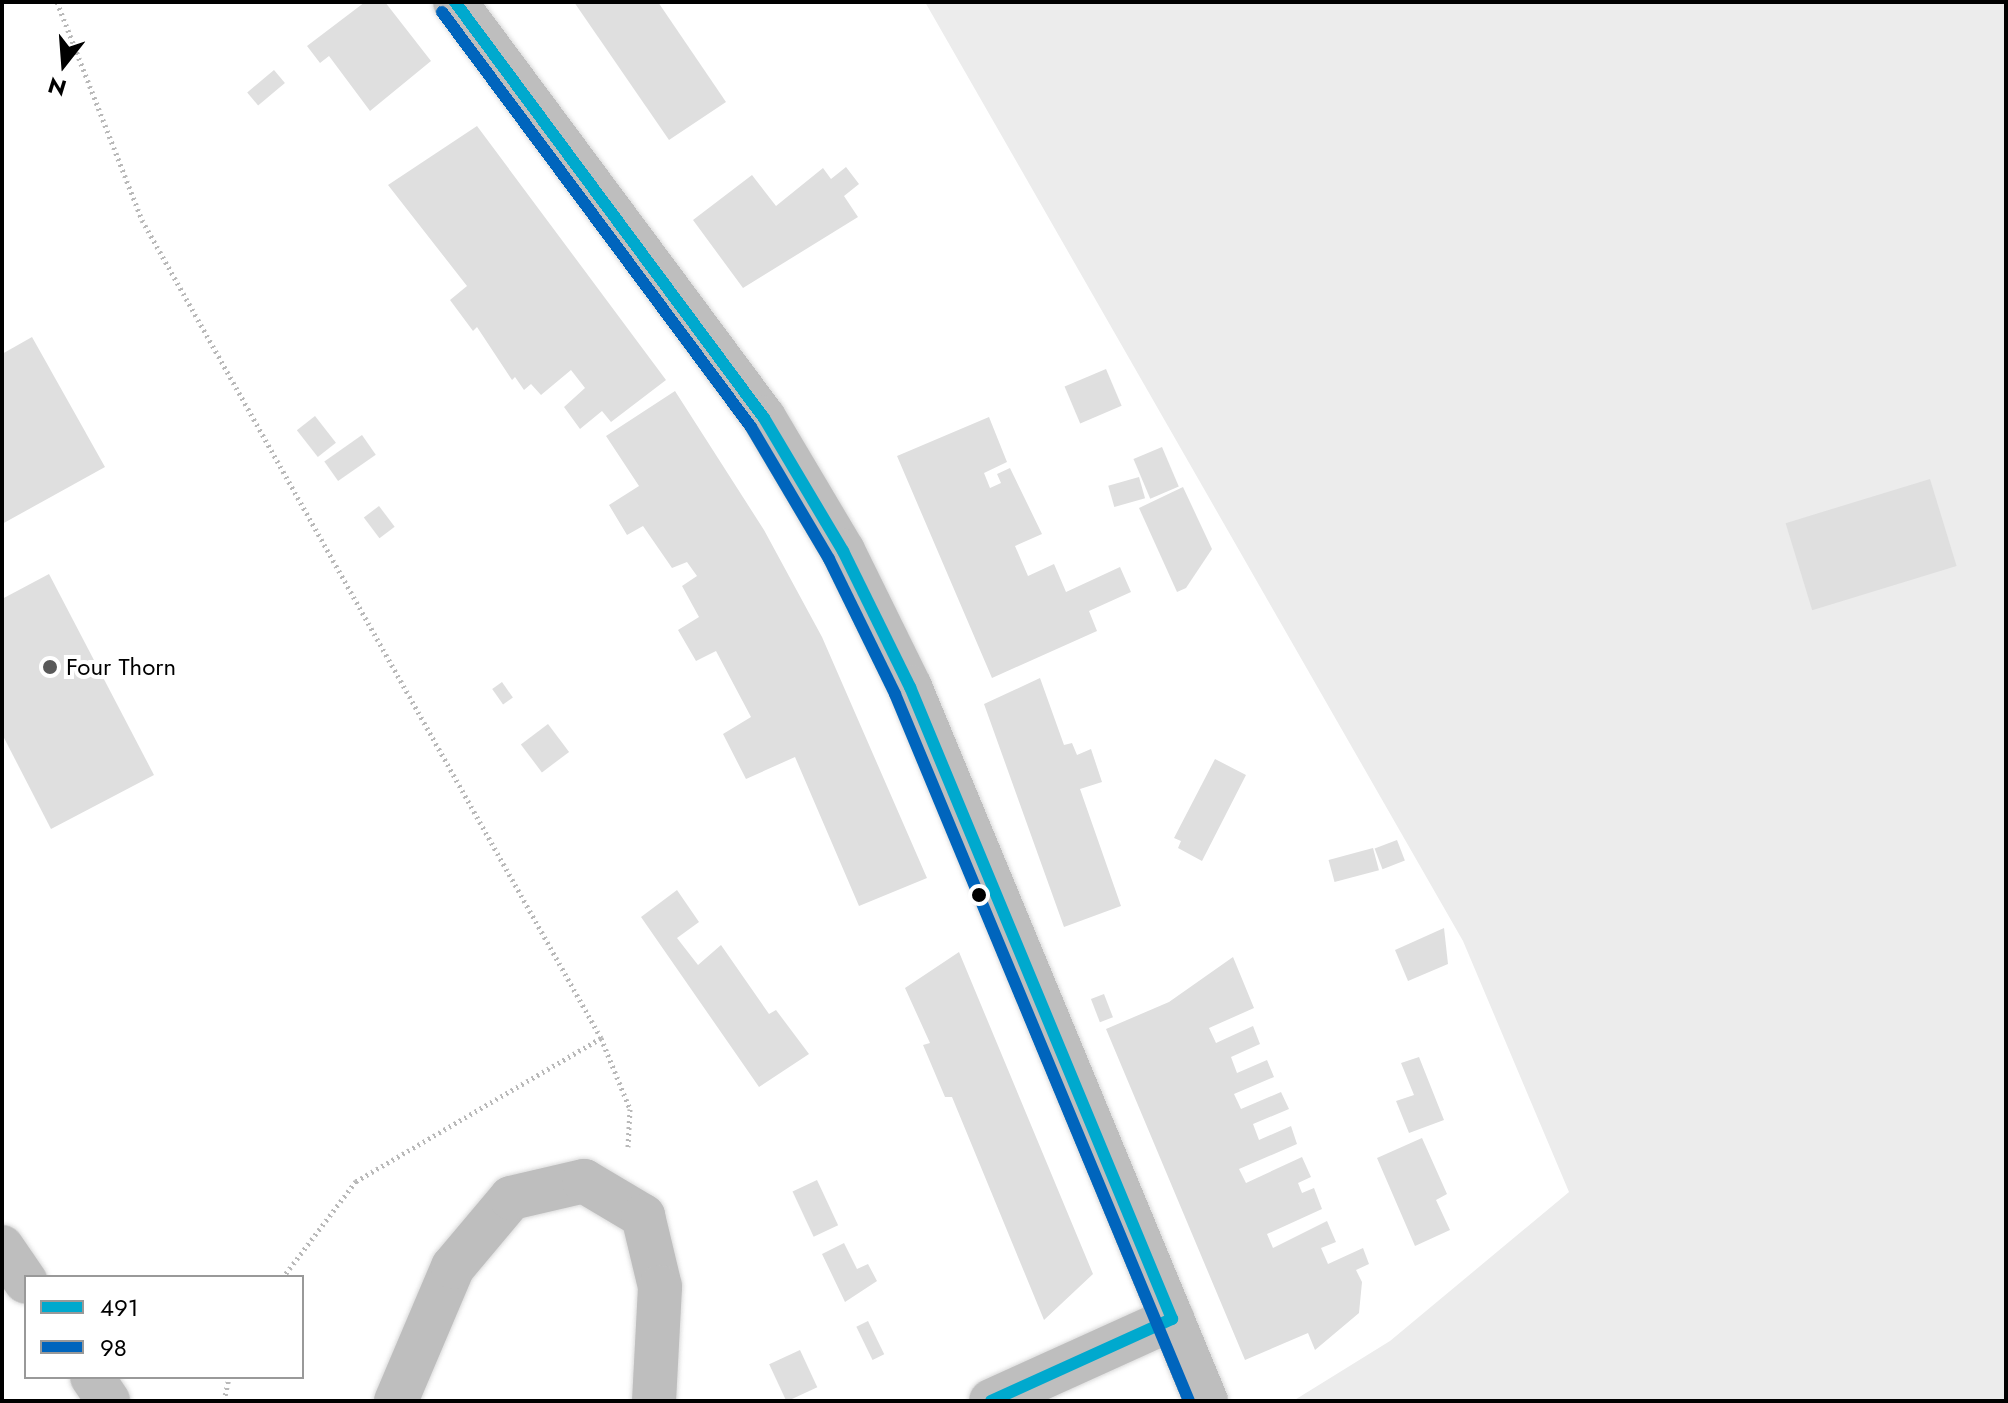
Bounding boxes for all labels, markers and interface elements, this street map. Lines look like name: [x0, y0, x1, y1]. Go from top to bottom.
north arrow: [24, 24, 104, 104]
text: N: [44, 69, 70, 105]
place label: Four Thorn: [66, 653, 176, 681]
marker: Four Thorn: [41, 658, 59, 676]
unlabelled marker: [971, 887, 987, 903]
legend: [24, 1275, 304, 1379]
text: 491: [100, 1290, 139, 1325]
text: 98: [100, 1330, 127, 1365]

